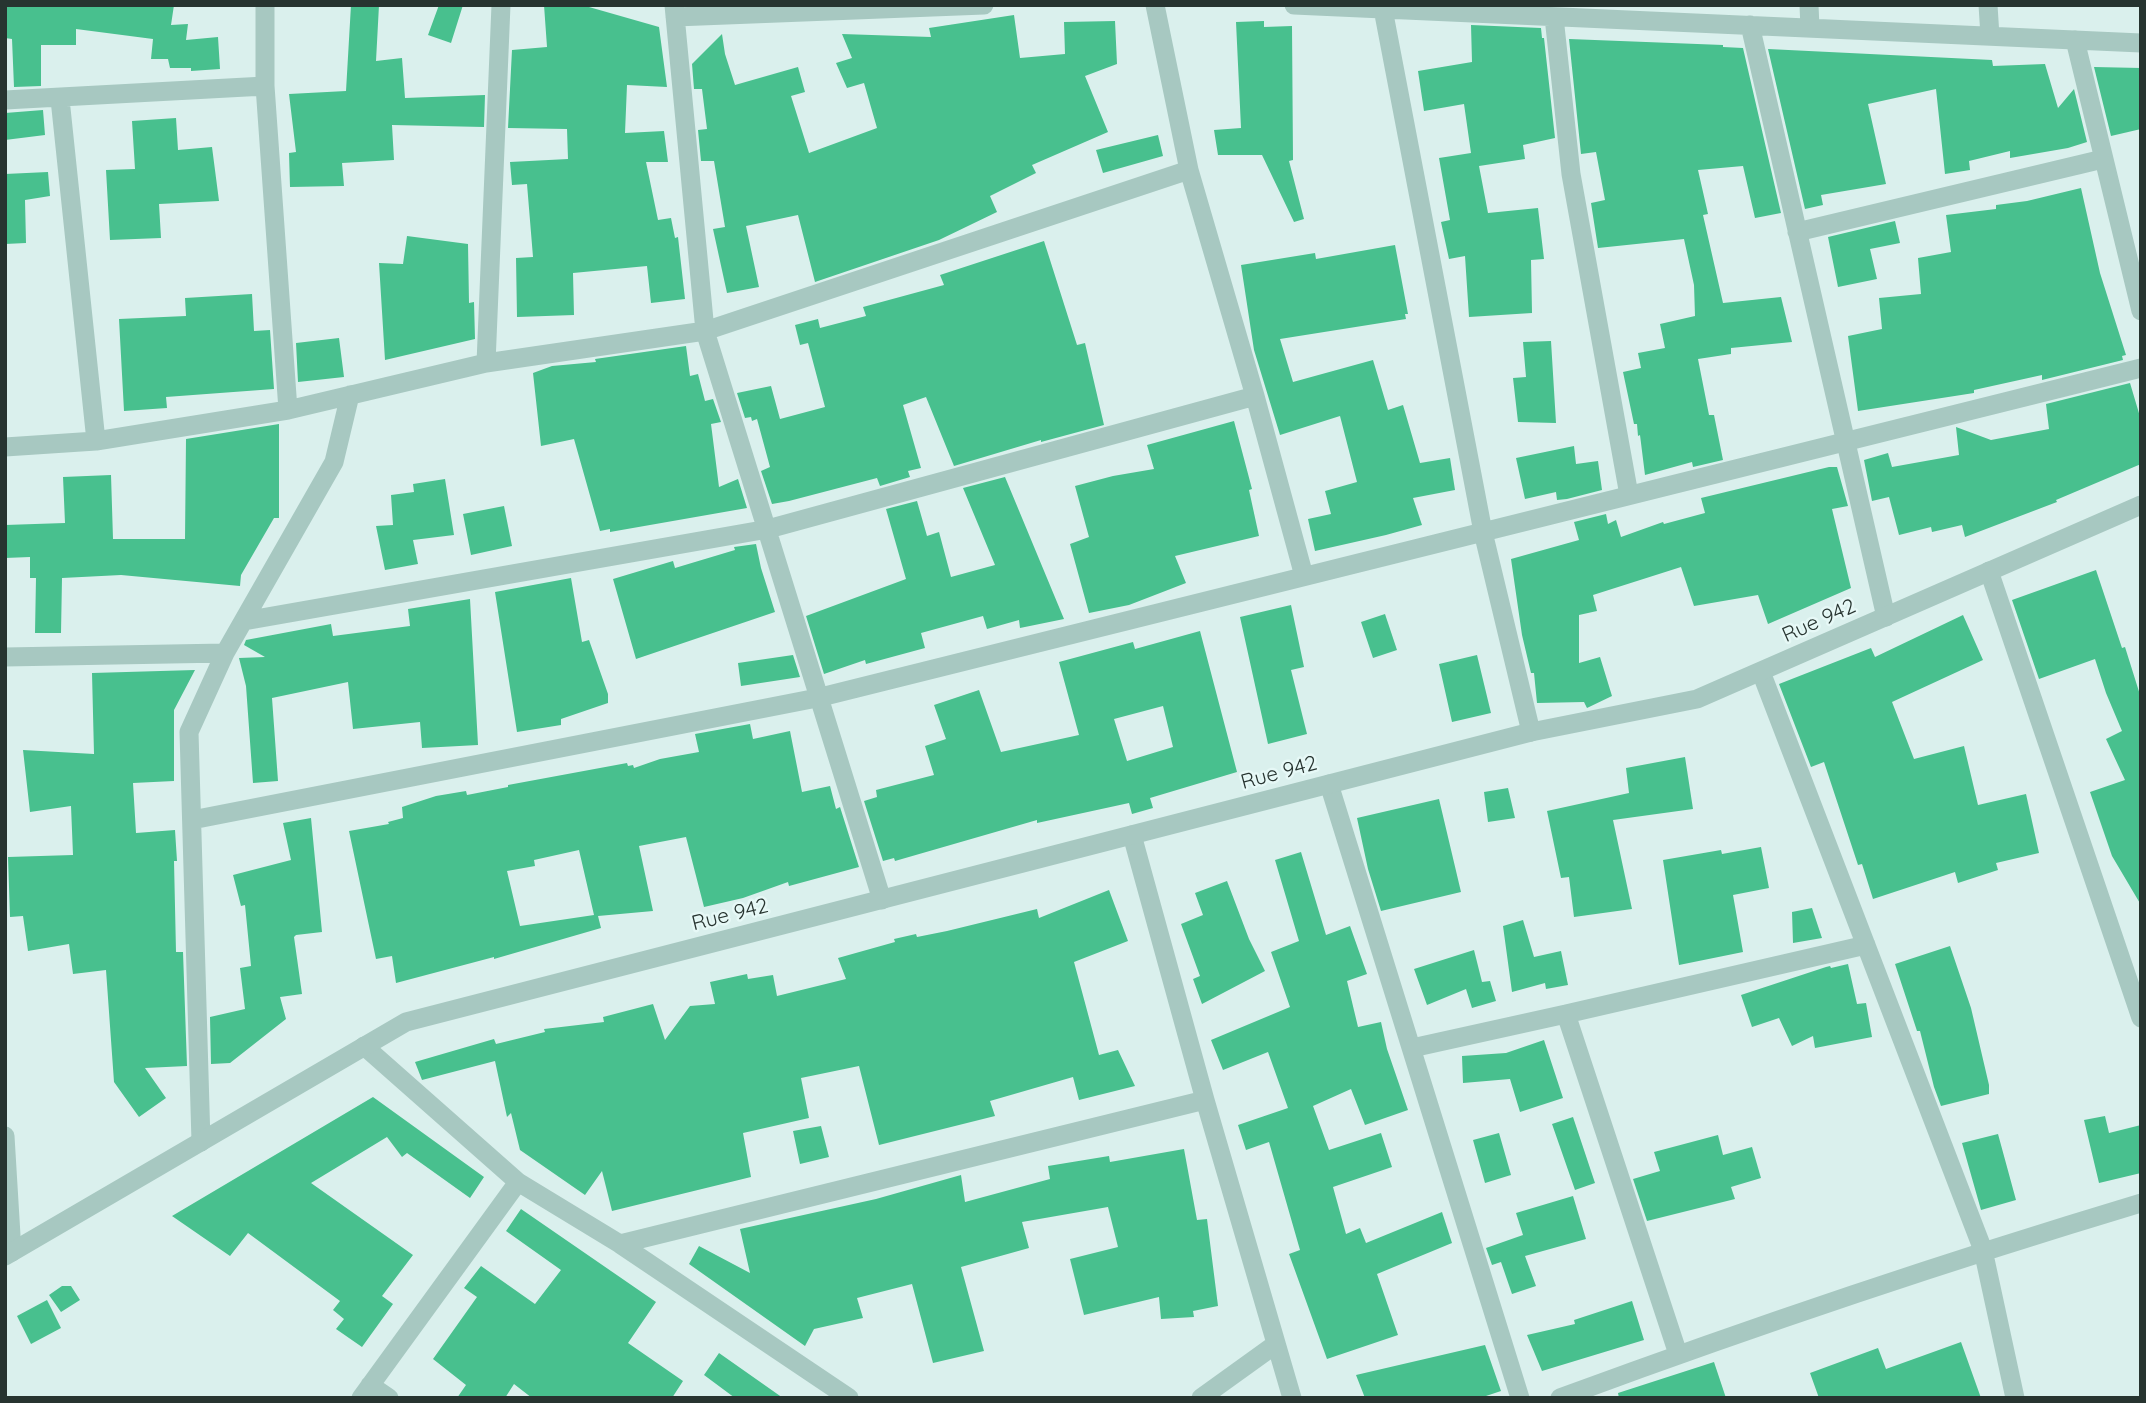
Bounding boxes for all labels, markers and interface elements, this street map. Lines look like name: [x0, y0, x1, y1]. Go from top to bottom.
street label: Rue 942: [1778, 594, 1860, 648]
street label: Rue 942: [1238, 751, 1320, 795]
street label: Rue 942: [689, 893, 771, 937]

